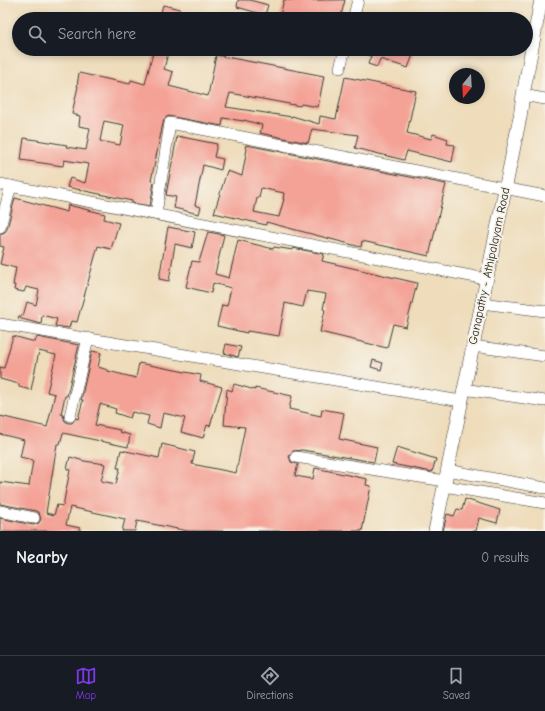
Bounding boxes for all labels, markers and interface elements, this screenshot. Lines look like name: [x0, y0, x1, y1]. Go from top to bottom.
search box: [12, 12, 533, 56]
icon: search: [26, 23, 48, 45]
text: Search here: [58, 25, 136, 43]
north arrow: [449, 68, 485, 104]
street label: Ganapathy - Athipalayam Road: [465, 186, 513, 346]
text: Nearby: [16, 548, 67, 567]
text: 0 results: [481, 550, 529, 565]
tab: Map: [75, 665, 97, 702]
tab: Directions: [247, 665, 293, 702]
tab: Saved: [443, 665, 470, 702]

